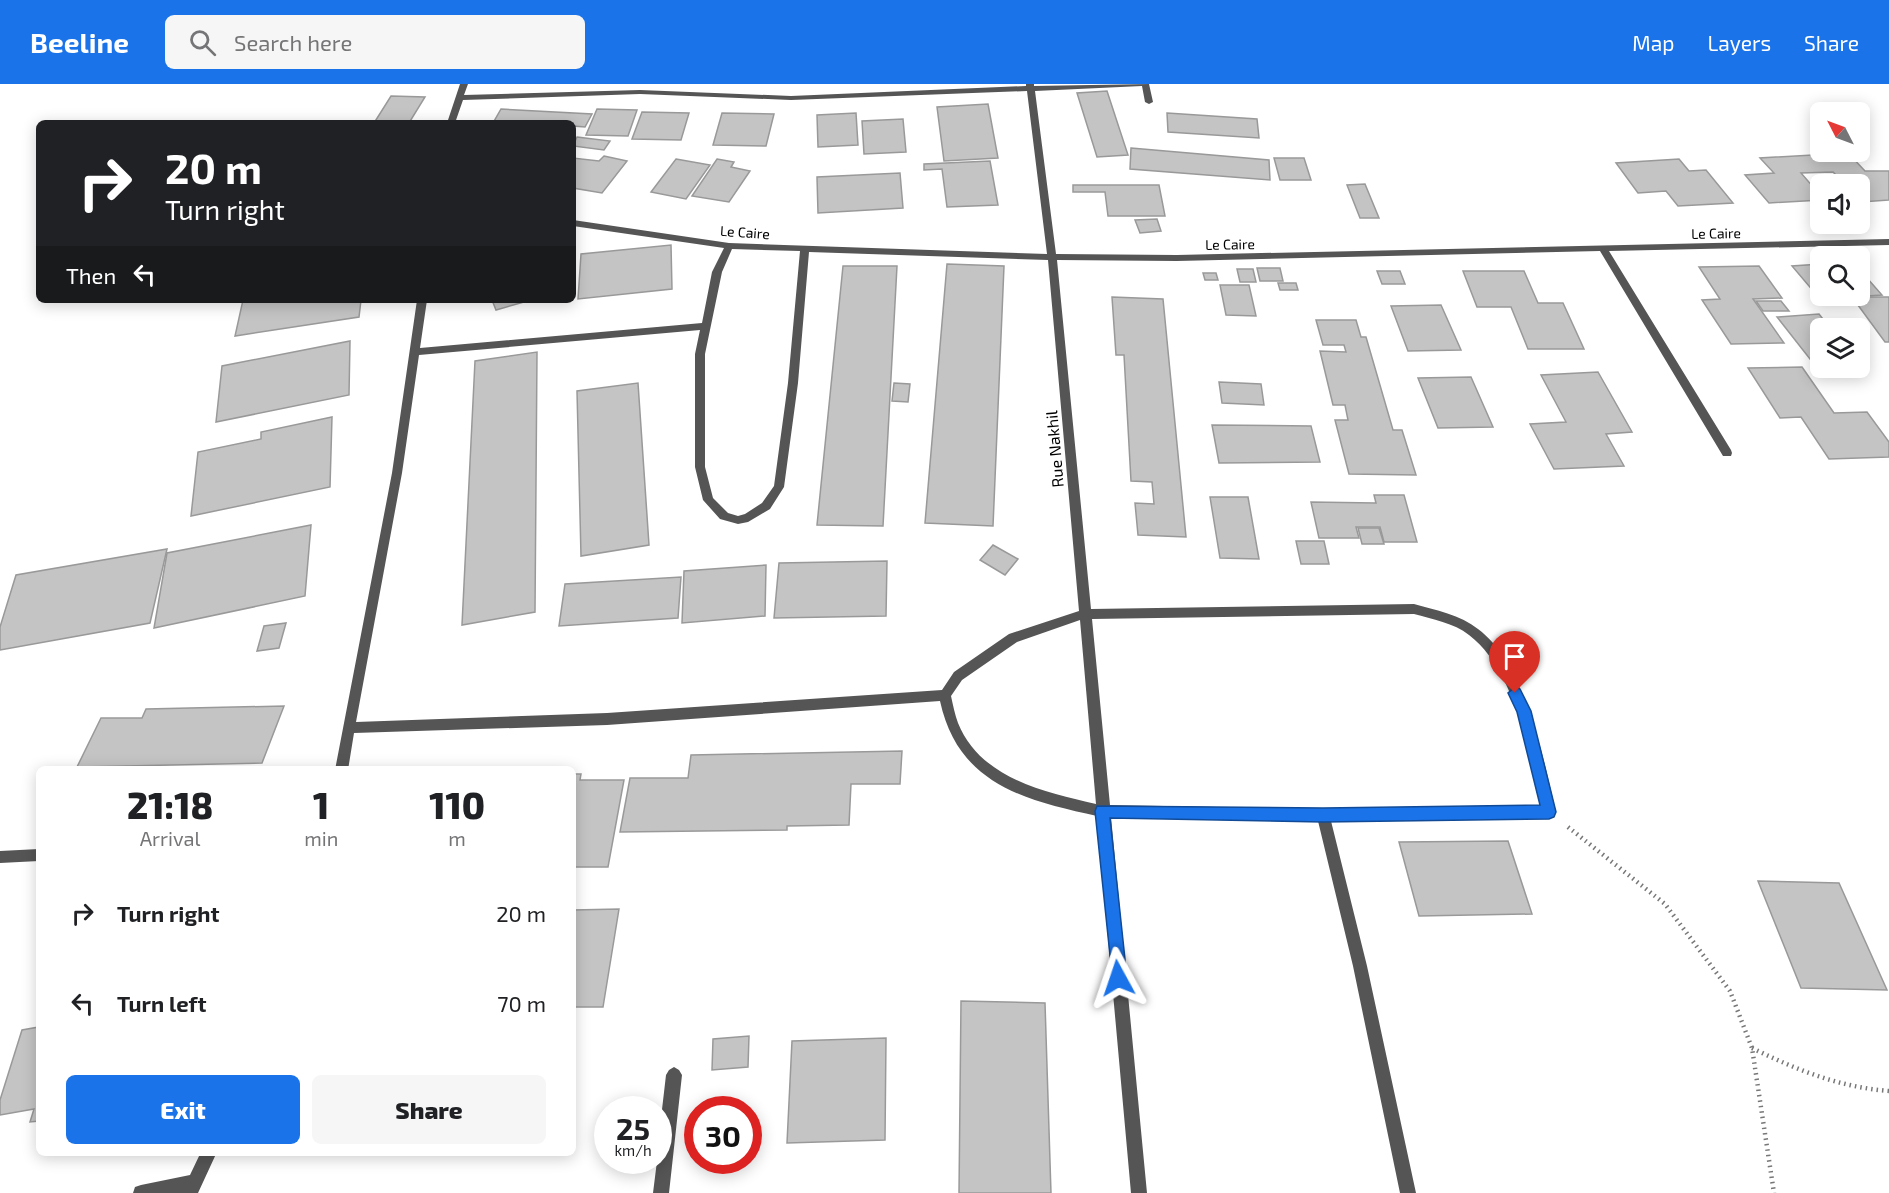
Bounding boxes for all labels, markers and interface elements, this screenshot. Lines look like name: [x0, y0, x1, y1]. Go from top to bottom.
search box: [165, 15, 585, 69]
text: Beeline: [30, 25, 129, 59]
icon: search: [186, 26, 219, 59]
text: Search here: [234, 29, 352, 55]
text: Map: [1632, 30, 1674, 55]
text: Layers: [1707, 30, 1771, 55]
text: Share: [1804, 30, 1859, 55]
north arrow: [1810, 102, 1870, 162]
map controls: [1810, 102, 1870, 378]
text: 20 m: [165, 142, 262, 192]
icon: right: [66, 144, 144, 222]
button: sound: [1810, 174, 1870, 234]
text: Turn right: [165, 193, 285, 225]
street label: Le Caire: [720, 222, 770, 242]
street label: Le Caire: [1691, 224, 1741, 242]
street label: Le Caire: [1205, 235, 1255, 253]
button: search: [1810, 246, 1870, 306]
icon: left: [128, 258, 161, 291]
text: Then: [66, 262, 116, 288]
button: layers: [1810, 318, 1870, 378]
street label: Rue Nakhil: [1041, 409, 1067, 488]
pin: [1489, 631, 1540, 693]
icon: arrive: [1498, 640, 1531, 673]
text: 21:18: [127, 783, 213, 826]
text: 1: [313, 783, 329, 826]
text: 110: [429, 783, 485, 826]
text: Arrival: [140, 826, 201, 850]
text: min: [304, 826, 338, 850]
text: m: [448, 826, 466, 850]
icon: right: [66, 897, 99, 930]
text: Turn right: [117, 900, 219, 926]
text: 20 m: [496, 900, 546, 926]
position arrow: [1086, 946, 1150, 1010]
icon: left: [66, 987, 99, 1020]
text: Turn left: [117, 990, 206, 1016]
text: 70 m: [497, 990, 546, 1016]
button: Exit: [66, 1075, 300, 1144]
button: Share: [312, 1075, 546, 1144]
speed limit sign: 30: [684, 1096, 762, 1174]
text: 25: [616, 1110, 650, 1146]
text: km/h: [614, 1141, 652, 1159]

